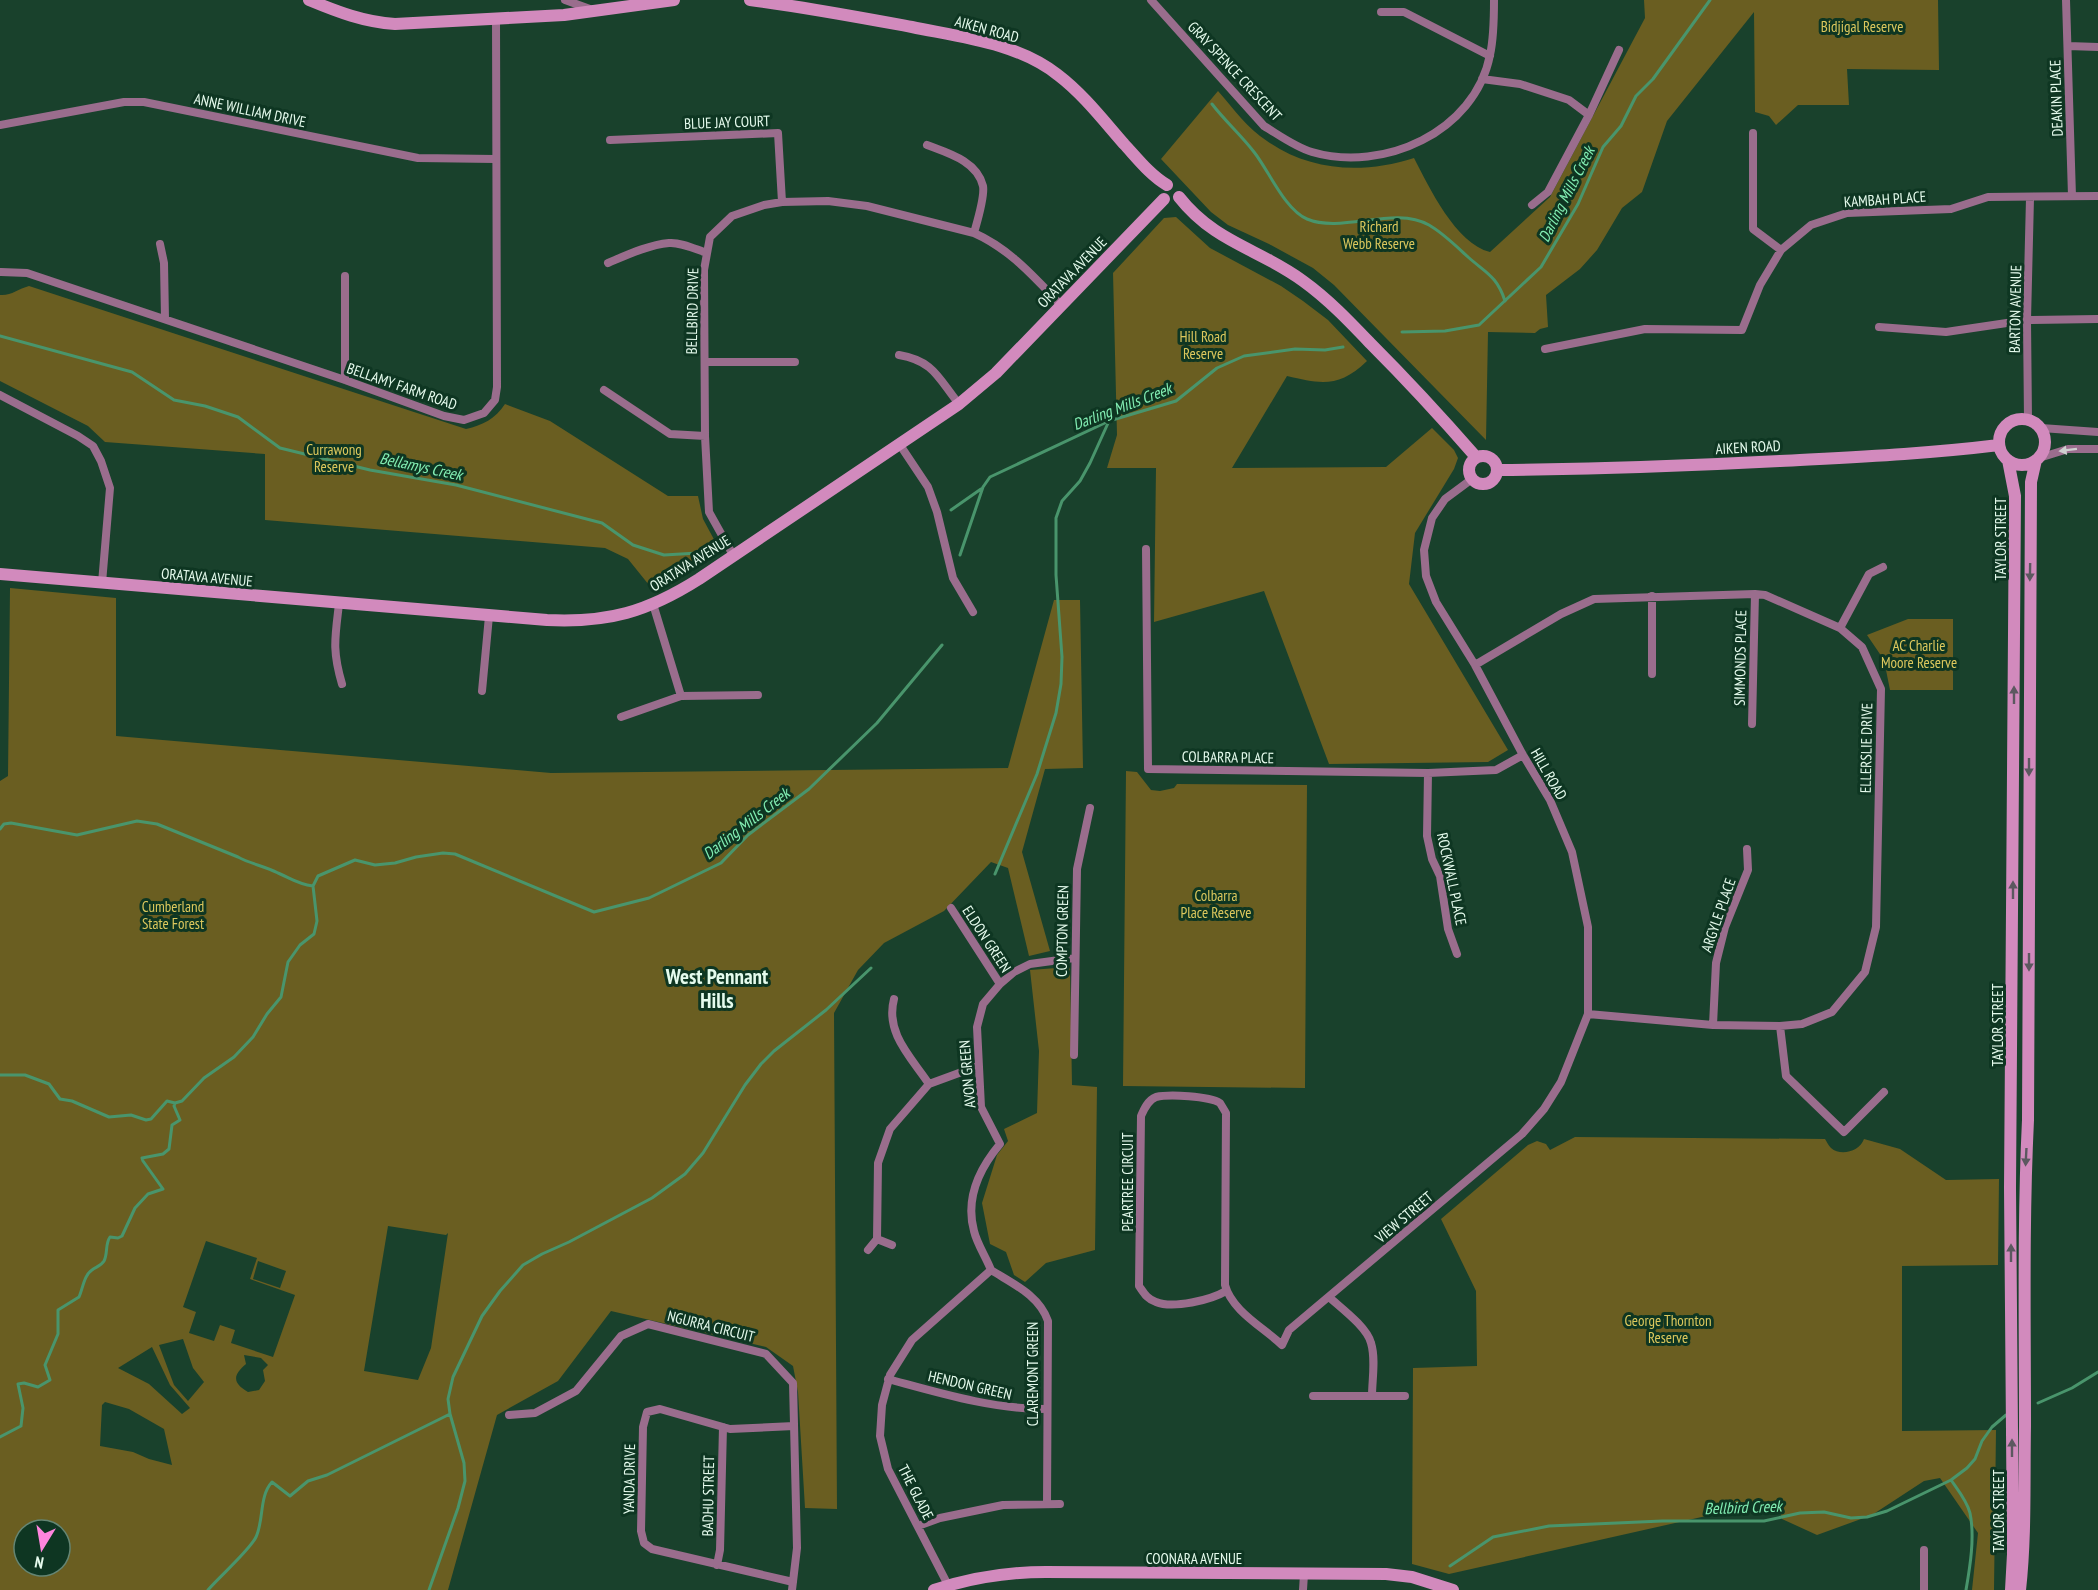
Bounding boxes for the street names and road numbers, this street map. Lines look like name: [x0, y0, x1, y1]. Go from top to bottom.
street label: AIKEN ROAD: [953, 11, 1021, 47]
street label: GRAY SPENCE CRESCENT: [1184, 17, 1286, 125]
street label: DEAKIN PLACE: [2045, 59, 2067, 137]
street label: ANNE WILLIAM DRIVE: [192, 89, 308, 131]
street label: BLUE JAY COURT: [684, 111, 771, 133]
street label: KAMBAH PLACE: [1843, 187, 1927, 211]
street label: ORATAVA AVENUE: [1033, 232, 1111, 312]
street label: BARTON AVENUE: [2005, 265, 2025, 353]
street label: BELLBIRD DRIVE: [682, 267, 702, 355]
street label: BELLAMY FARM ROAD: [344, 358, 460, 414]
street label: AIKEN ROAD: [1715, 436, 1781, 458]
street label: TAYLOR STREET: [1991, 497, 2010, 580]
street label: ORATAVA AVENUE: [646, 531, 734, 595]
street label: ORATAVA AVENUE: [160, 564, 254, 590]
street label: SIMMONDS PLACE: [1730, 610, 1750, 706]
street label: ELLERSLIE DRIVE: [1856, 703, 1876, 793]
street label: HILL ROAD: [1527, 745, 1571, 803]
street label: COLBARRA PLACE: [1182, 747, 1274, 767]
street label: ROCKWALL PLACE: [1433, 831, 1471, 927]
street label: ARGYLE PLACE: [1696, 875, 1740, 955]
street label: COMPTON GREEN: [1052, 885, 1072, 977]
street label: ELDON GREEN: [958, 902, 1016, 976]
street label: TAYLOR STREET: [1988, 983, 2007, 1066]
street label: AVON GREEN: [955, 1039, 979, 1109]
street label: PEARTREE CIRCUIT: [1118, 1132, 1137, 1231]
street label: VIEW STREET: [1370, 1187, 1437, 1247]
street label: NGURRA CIRCUIT: [665, 1306, 757, 1346]
street label: CLAREMONT GREEN: [1023, 1322, 1042, 1426]
street label: HENDON GREEN: [926, 1366, 1014, 1404]
street label: YANDA DRIVE: [619, 1444, 639, 1514]
street label: BADHU STREET: [698, 1455, 718, 1537]
street label: THE GLADE: [894, 1461, 938, 1523]
street label: TAYLOR STREET: [1989, 1469, 2008, 1552]
street label: COONARA AVENUE: [1146, 1549, 1242, 1568]

